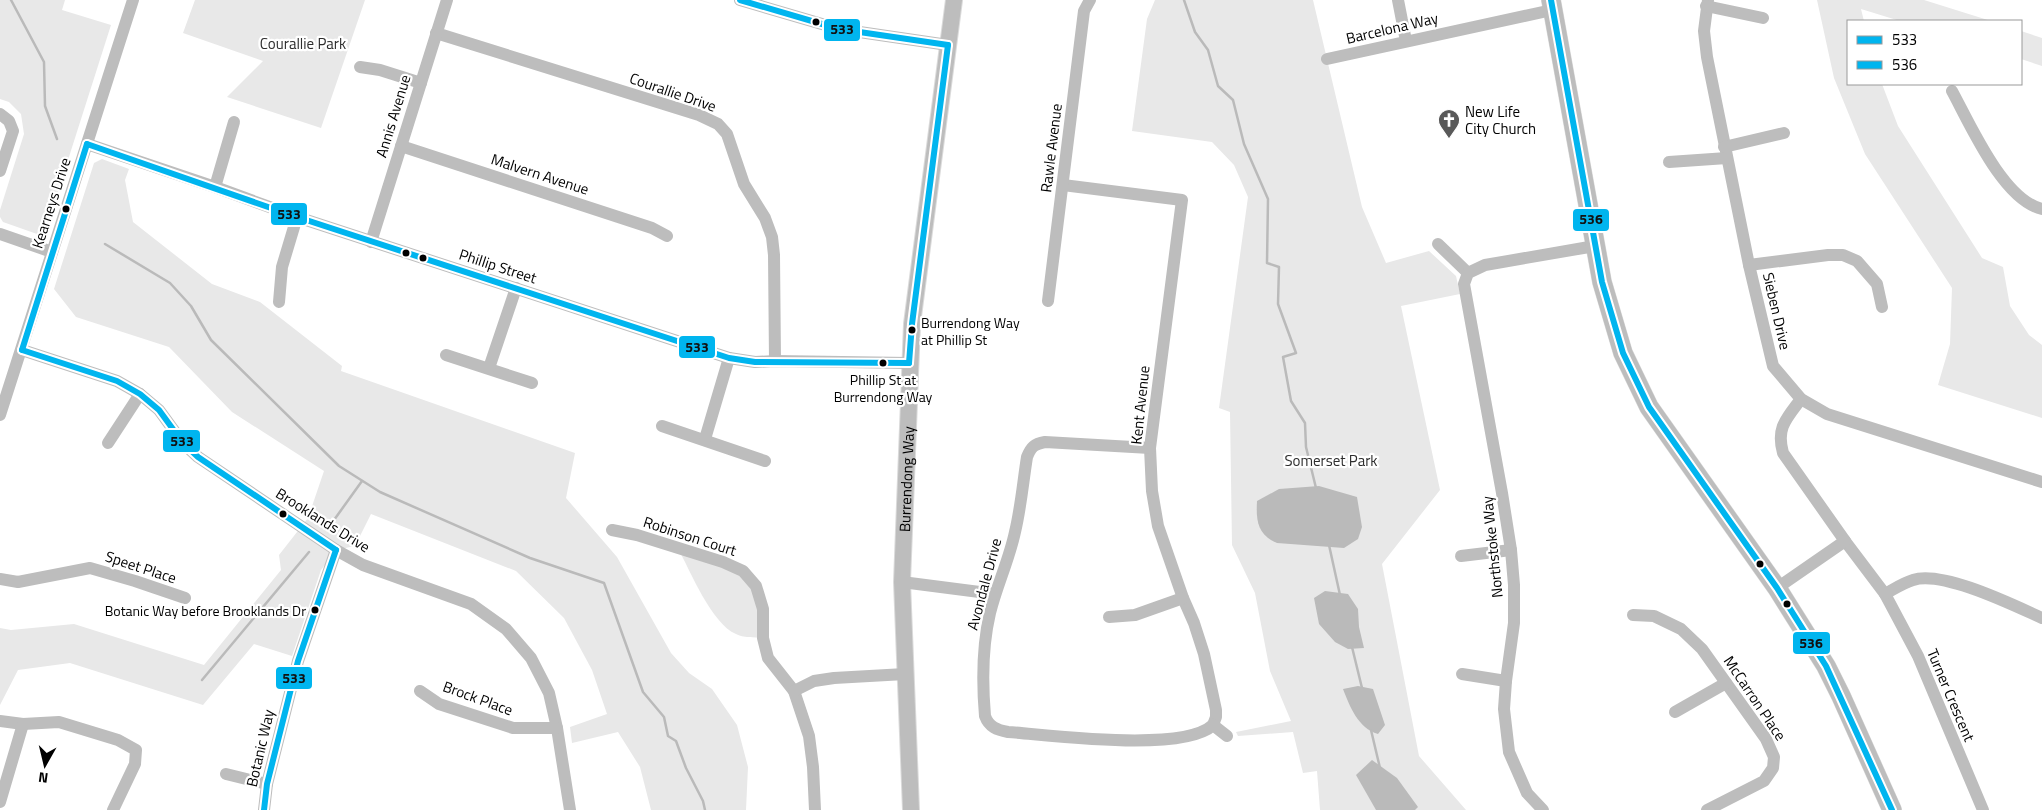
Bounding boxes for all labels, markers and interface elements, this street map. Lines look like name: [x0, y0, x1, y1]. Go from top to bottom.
street label: Barcelona Way: [1344, 6, 1440, 50]
unlabelled marker: [811, 17, 821, 27]
line badge: 533: [823, 18, 861, 42]
text: 533: [830, 18, 854, 39]
legend: [1847, 20, 2022, 85]
text: 533: [1892, 28, 1917, 51]
park label: Courallie Park: [260, 32, 346, 55]
text: 536: [1892, 53, 1917, 76]
street label: Courallie Drive: [626, 66, 720, 118]
street label: Annis Avenue: [369, 72, 417, 160]
place label: New Life City Church: [1465, 100, 1536, 140]
street label: Rawle Avenue: [1034, 102, 1068, 194]
church icon: New Life City Church: [1437, 108, 1461, 139]
street label: Malvern Avenue: [488, 147, 592, 201]
street label: Kearneys Drive: [25, 155, 77, 251]
line badge: 533: [270, 202, 308, 226]
text: 533: [277, 203, 301, 224]
unlabelled marker: [61, 204, 71, 214]
line badge: 536: [1572, 208, 1610, 232]
text: 536: [1579, 208, 1603, 229]
street label: Phillip Street: [456, 243, 540, 290]
unlabelled marker: [401, 248, 411, 258]
unlabelled marker: [418, 253, 428, 263]
street label: Sieben Drive: [1757, 270, 1797, 352]
place label: Burrendong Way at Phillip St: [921, 312, 1020, 350]
marker: Burrendong Way at Phillip St: [907, 325, 917, 335]
line badge: 533: [678, 335, 716, 359]
text: 533: [685, 336, 709, 357]
marker: Phillip St at Burrendong Way: [878, 358, 888, 368]
street label: Kent Avenue: [1124, 364, 1156, 446]
place label: Phillip St at Burrendong Way: [834, 369, 933, 407]
street label: Burrendong Way: [892, 426, 920, 533]
line badge: 533: [162, 429, 201, 453]
text: 533: [170, 430, 194, 451]
park label: Somerset Park: [1284, 449, 1378, 472]
street label: Brooklands Drive: [271, 482, 375, 558]
street label: Northstoke Way: [1475, 495, 1509, 599]
unlabelled marker: [278, 509, 288, 519]
street label: Robinson Court: [640, 510, 740, 562]
street label: Avondale Drive: [961, 535, 1007, 633]
street label: Speet Place: [102, 545, 180, 589]
unlabelled marker: [1755, 559, 1765, 569]
unlabelled marker: [1782, 599, 1792, 609]
place label: Botanic Way before Brooklands Dr: [105, 600, 306, 621]
marker: Botanic Way before Brooklands Dr: [310, 605, 320, 615]
line badge: 536: [1792, 631, 1831, 655]
text: 536: [1799, 632, 1823, 653]
street label: Turner Crescent: [1921, 645, 1981, 746]
street label: McCarron Place: [1718, 651, 1792, 745]
line badge: 533: [275, 666, 313, 690]
text: 533: [282, 667, 306, 688]
street label: Brock Place: [440, 675, 516, 721]
street label: Botanic Way: [240, 707, 280, 789]
north arrow: [20, 740, 70, 790]
text: N: [37, 767, 49, 789]

